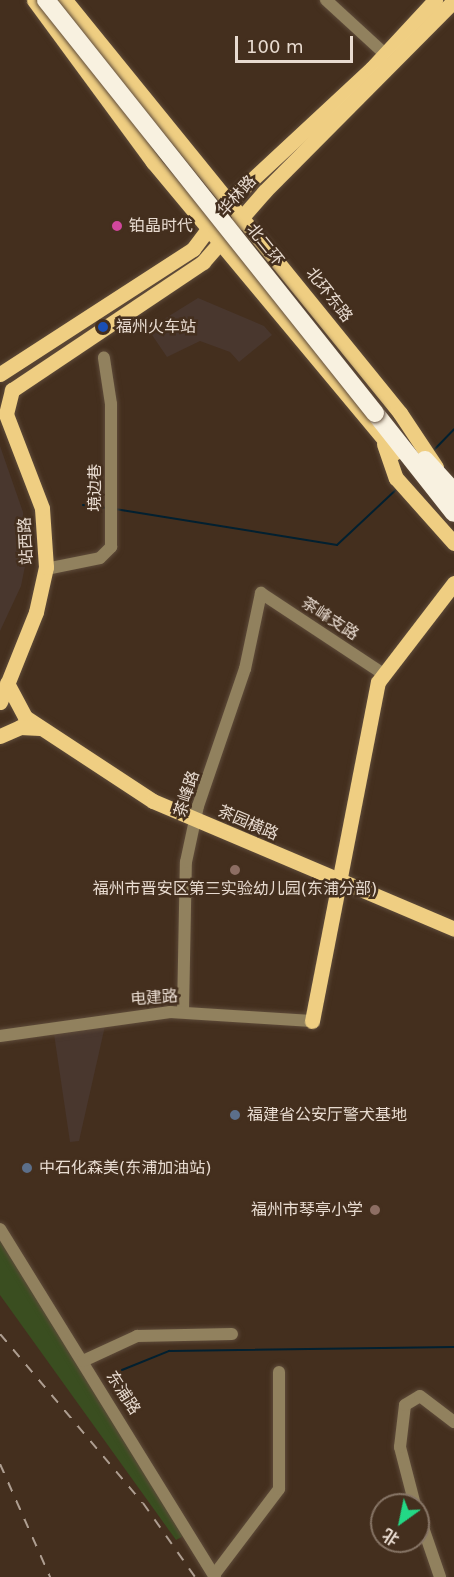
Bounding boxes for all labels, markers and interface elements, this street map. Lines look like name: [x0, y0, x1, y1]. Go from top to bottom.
scale bar: [238, 24, 356, 62]
text: 100 m: [246, 36, 304, 57]
street label: 华林路: [214, 172, 260, 220]
place label: 铂晶时代: [129, 216, 193, 236]
marker: 铂晶时代: [110, 219, 124, 233]
street label: 北二环: [242, 220, 288, 270]
street label: 北环东路: [302, 264, 356, 326]
place label: 福州火车站: [116, 317, 196, 337]
marker: 福州火车站: [94, 318, 112, 336]
street label: 境边巷: [85, 464, 105, 512]
street label: 站西路: [15, 517, 37, 565]
street label: 茶峰支路: [298, 594, 362, 644]
street label: 茶峰路: [170, 768, 204, 820]
street label: 茶园横路: [215, 802, 281, 844]
marker: 福州市晋安区第三实验幼儿园(东浦分部): [228, 863, 242, 877]
place label: 福州市晋安区第三实验幼儿园(东浦分部): [93, 879, 377, 899]
street label: 电建路: [129, 987, 179, 1009]
place label: 福建省公安厅警犬基地: [247, 1105, 407, 1125]
marker: 福建省公安厅警犬基地: [228, 1108, 242, 1122]
place label: 中石化森美(东浦加油站): [39, 1158, 211, 1178]
marker: 中石化森美(东浦加油站): [20, 1161, 34, 1175]
place label: 福州市琴亭小学: [251, 1200, 363, 1220]
marker: 福州市琴亭小学: [368, 1203, 382, 1217]
street label: 东浦路: [102, 1368, 144, 1418]
north arrow: [370, 1493, 430, 1553]
text: 北: [379, 1525, 403, 1549]

